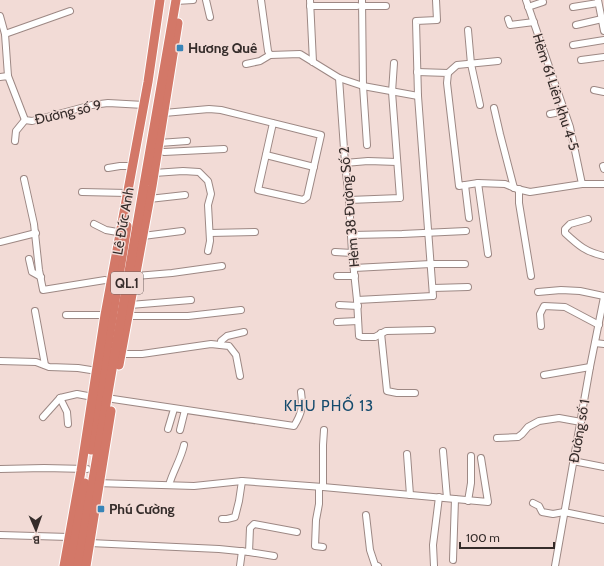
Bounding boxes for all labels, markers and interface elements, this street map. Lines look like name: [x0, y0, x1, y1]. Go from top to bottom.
street label: Hẻm 61 Liên khu 4-5: [529, 31, 583, 153]
place label: Hương Quê: [188, 39, 257, 57]
marker: Hương Quê: [175, 43, 185, 53]
street label: Đường số 9: [33, 96, 103, 128]
street label: Hẻm 38 Đường Số 2: [335, 146, 363, 268]
street label: Lê Đức Anh: [108, 186, 138, 256]
road number: QL.1: [111, 272, 143, 294]
district label: KHU PHỐ 13: [284, 394, 374, 415]
street label: Đường số 1: [565, 398, 593, 464]
place label: Phú Cường: [109, 500, 175, 518]
marker: Phú Cường: [96, 504, 106, 514]
north arrow: [16, 510, 56, 550]
scale bar: [460, 524, 554, 550]
text: 100 m: [466, 530, 500, 545]
text: B: [33, 533, 40, 547]

